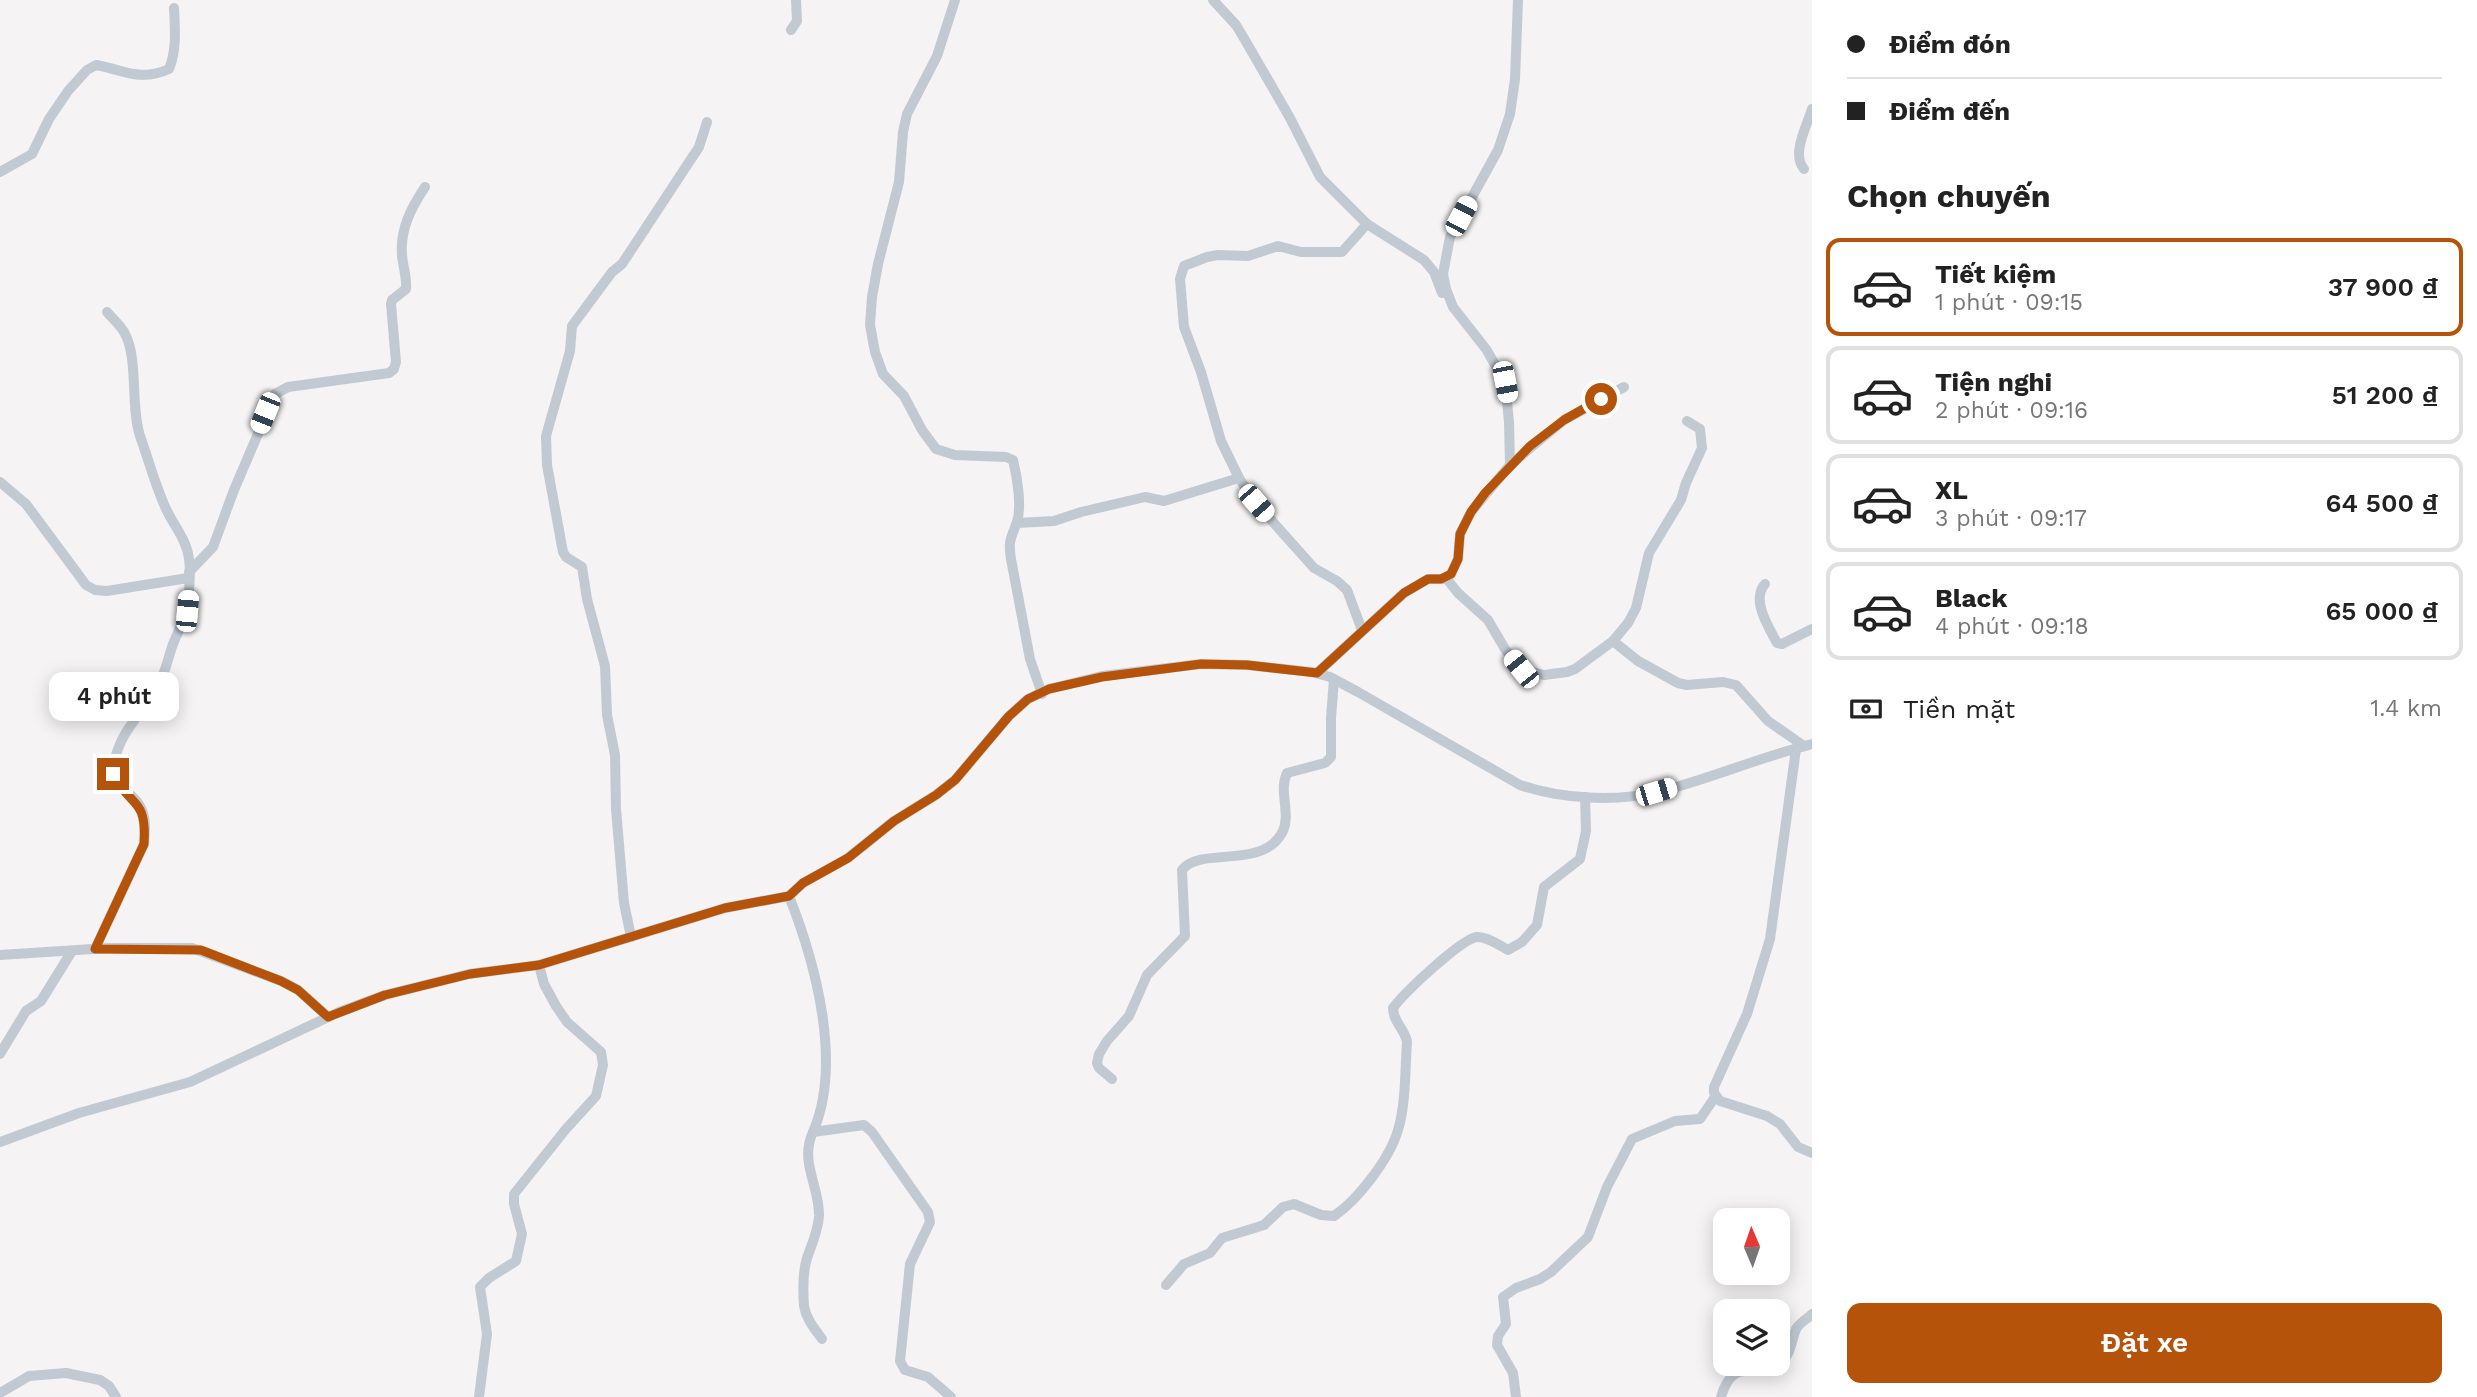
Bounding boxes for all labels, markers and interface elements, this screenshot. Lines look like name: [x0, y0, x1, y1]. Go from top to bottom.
text: Điểm đón: [1889, 29, 2011, 59]
text: Điểm đến: [1889, 96, 2010, 126]
text: Chọn chuyến: [1847, 177, 2051, 215]
car: [1442, 193, 1481, 239]
icon: car: [1851, 256, 1914, 319]
text: Tiết kiệm: [1935, 259, 2056, 289]
text: 37 900 ₫: [2328, 272, 2438, 302]
text: 1 phút · 09:15: [1935, 289, 2083, 316]
car: [1491, 359, 1520, 405]
icon: car: [1851, 364, 1914, 427]
text: Tiện nghi: [1935, 367, 2052, 397]
text: 51 200 ₫: [2332, 380, 2438, 410]
route start: [1585, 383, 1617, 415]
car: [248, 390, 283, 436]
text: 2 phút · 09:16: [1935, 397, 2088, 424]
icon: car: [1851, 472, 1914, 535]
text: XL: [1935, 475, 1968, 505]
car: [1235, 480, 1278, 526]
text: 64 500 ₫: [2325, 488, 2438, 518]
text: 3 phút · 09:17: [1935, 505, 2087, 532]
icon: car: [1851, 580, 1914, 643]
text: Black: [1935, 583, 2007, 613]
car: [175, 589, 200, 633]
text: 65 000 ₫: [2325, 596, 2438, 626]
text: 4 phút · 09:18: [1935, 613, 2089, 640]
car: [1500, 646, 1543, 692]
callout: 4 phút: [48, 672, 178, 722]
text: 4 phút: [77, 683, 151, 710]
icon: cash: [1847, 690, 1885, 728]
text: Tiền mặt: [1903, 694, 2015, 724]
text: 1.4 km: [2370, 695, 2442, 722]
route end: [97, 758, 129, 790]
car: [1633, 776, 1680, 808]
north arrow: [1713, 1208, 1790, 1284]
map controls: [1713, 1208, 1790, 1376]
button: layers: [1713, 1299, 1790, 1376]
button: Đặt xe: [1847, 1303, 2442, 1383]

